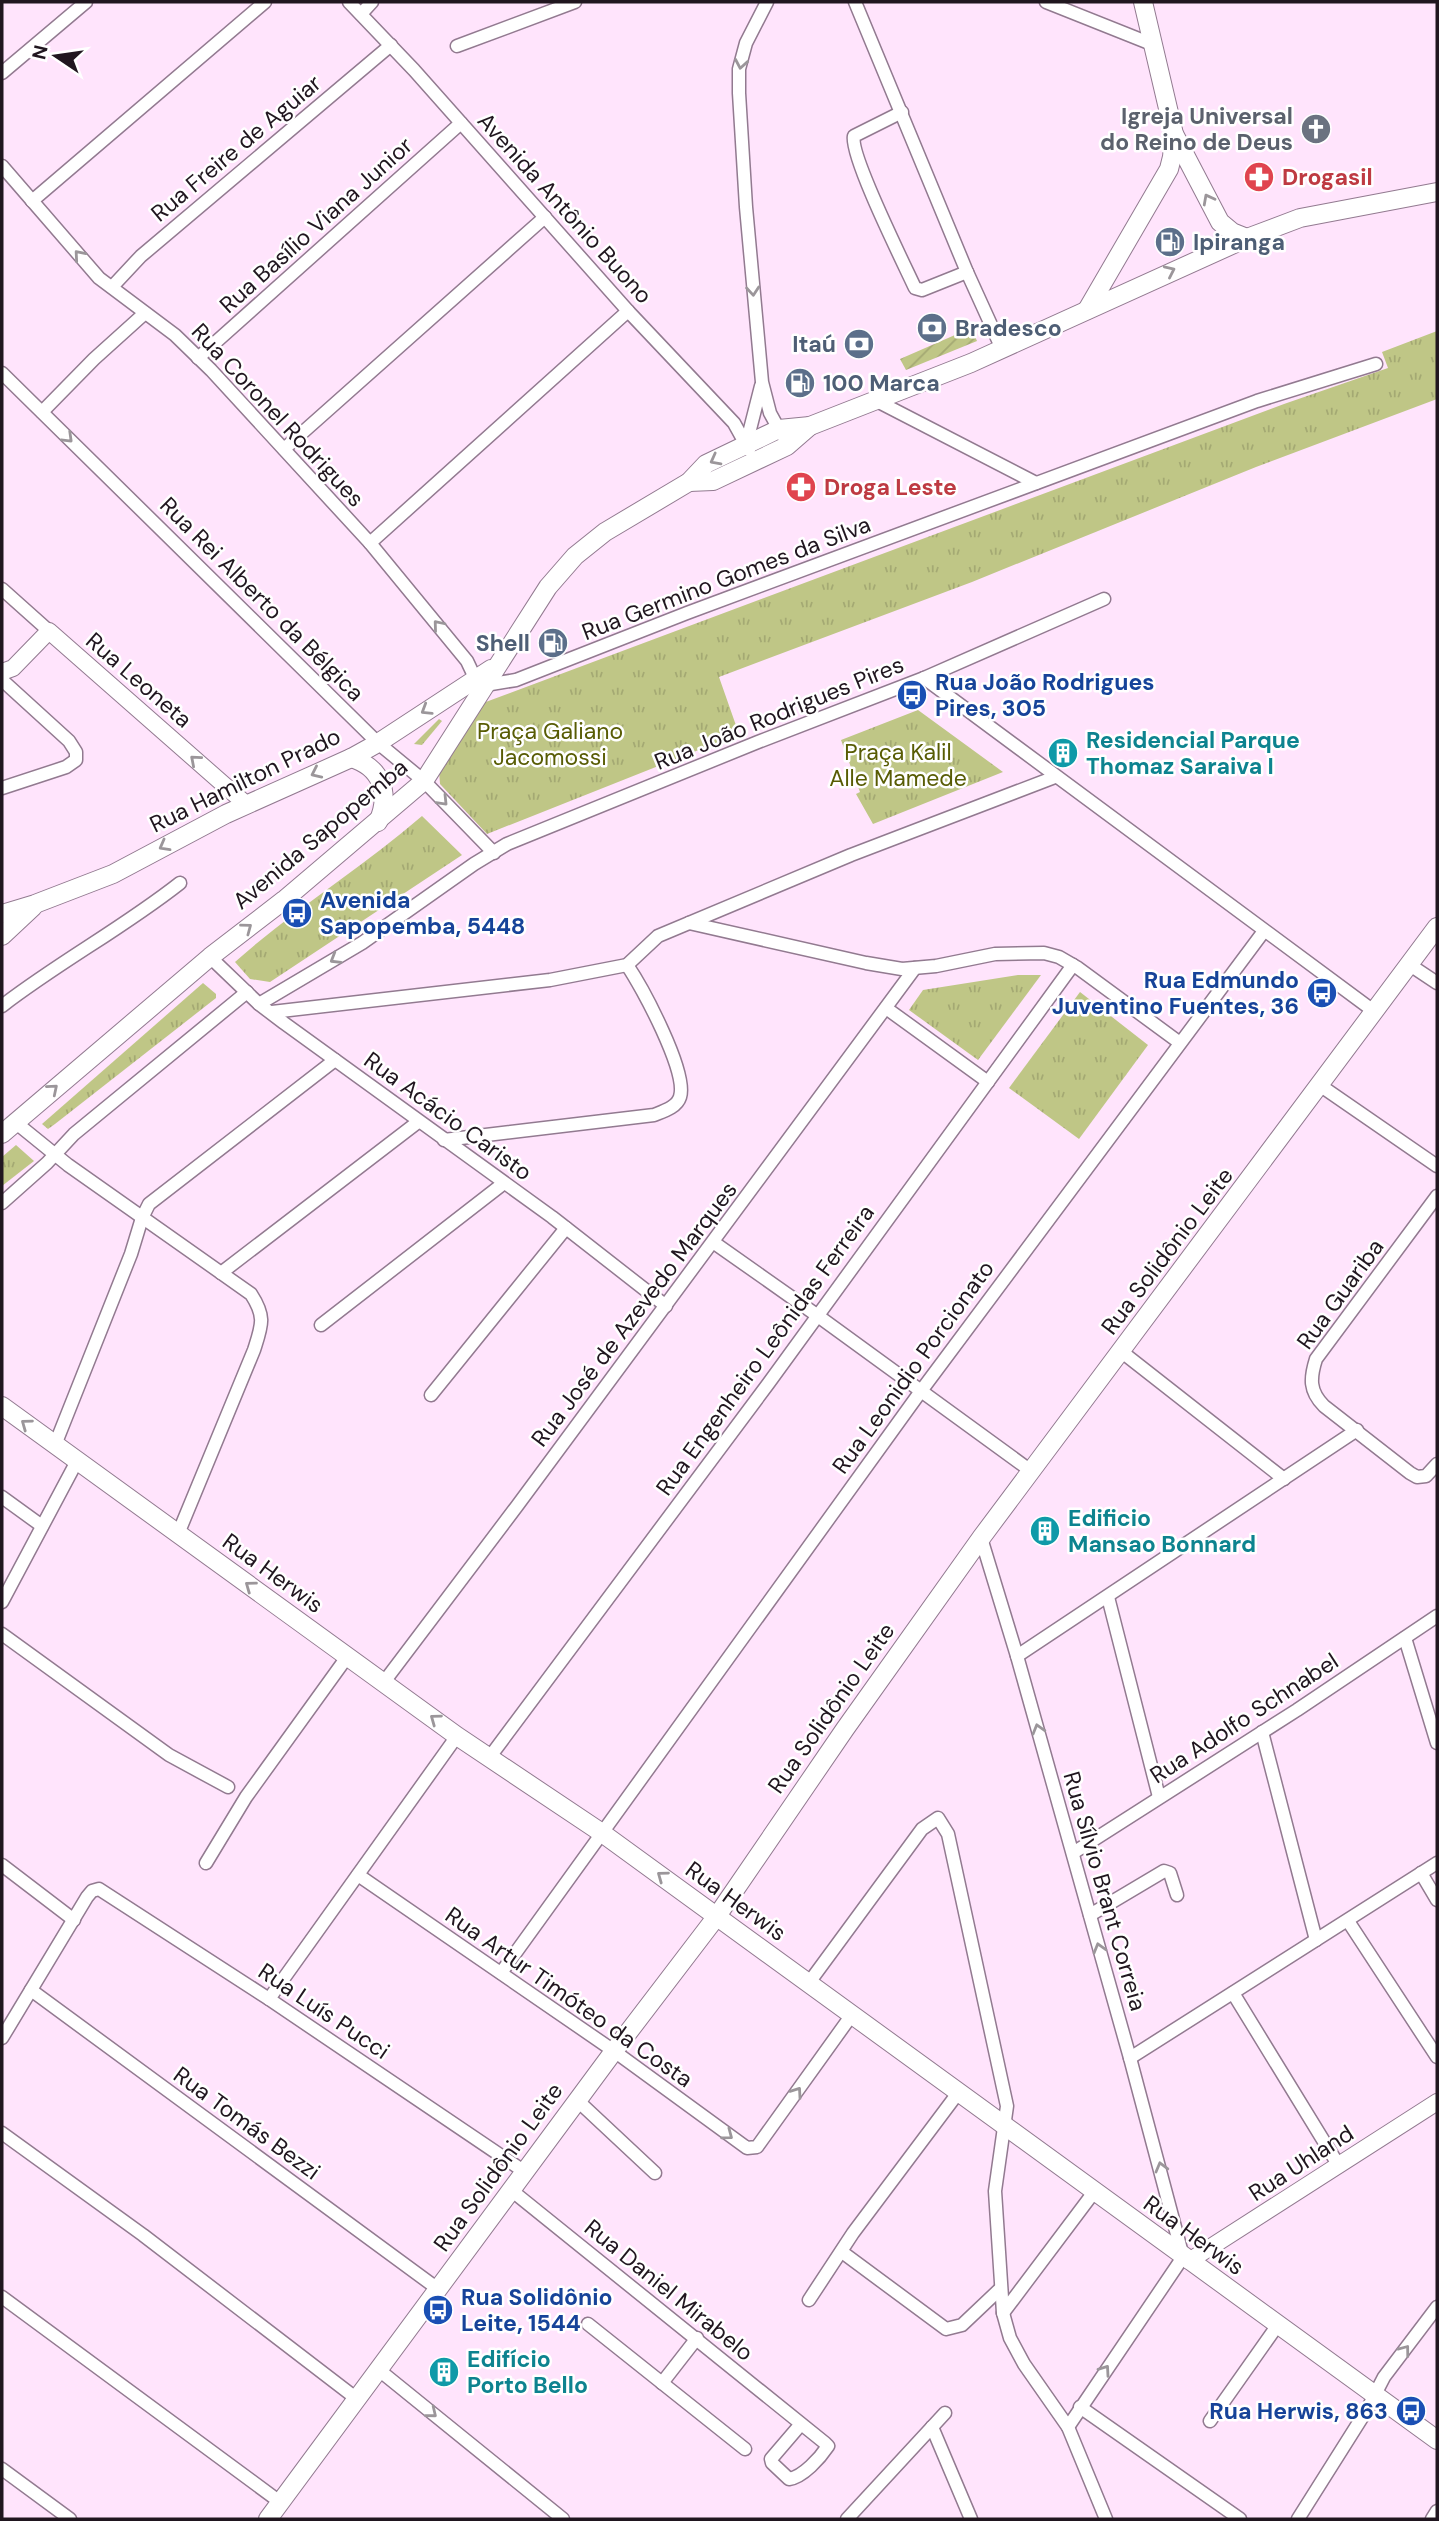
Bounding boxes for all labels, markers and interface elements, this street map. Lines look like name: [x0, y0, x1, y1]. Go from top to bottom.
north arrow: [21, 21, 91, 91]
text: N: [26, 43, 54, 62]
one-way arrow: [735, 58, 750, 70]
street label: Rua Freire de Aguiar: [145, 68, 327, 228]
place label: Igreja Universal do Reino de Deus: [1100, 101, 1293, 157]
street label: Avenida Antônio Buono: [471, 106, 659, 310]
church icon: Igreja Universal do Reino de Deus: [1299, 112, 1333, 146]
street label: Rua Basílio Viana Junior: [213, 130, 419, 320]
pharmacy icon: Drogasil: [1242, 160, 1276, 194]
place label: Drogasil: [1282, 162, 1373, 192]
one-way arrow: [1202, 194, 1216, 206]
fuel station icon: Ipiranga: [1153, 225, 1187, 259]
place label: Ipiranga: [1193, 227, 1285, 257]
one-way arrow: [75, 250, 87, 263]
one-way arrow: [1163, 265, 1175, 279]
one-way arrow: [745, 286, 760, 297]
bank icon: Bradesco: [915, 311, 949, 345]
place label: Bradesco: [955, 313, 1062, 343]
street label: Rua Coronel Rodrigues: [185, 317, 371, 513]
bank icon: Itaú: [842, 327, 876, 361]
place label: Itaú: [792, 329, 836, 359]
fuel station icon: 100 Marca: [783, 366, 817, 400]
place label: 100 Marca: [823, 368, 940, 398]
one-way arrow: [60, 430, 73, 443]
one-way arrow: [710, 452, 723, 466]
pharmacy icon: Droga Leste: [784, 470, 818, 504]
place label: Droga Leste: [824, 472, 957, 502]
street label: Rua Rei Alberto da Bélgica: [153, 490, 371, 708]
street label: Rua Germino Gomes da Silva: [577, 509, 875, 647]
one-way arrow: [433, 620, 446, 632]
street label: Rua Leoneta: [80, 626, 198, 734]
fuel station icon: Shell: [536, 626, 570, 660]
place label: Shell: [476, 628, 530, 658]
street label: Rua João Rodrigues Pires: [650, 649, 908, 777]
place label: Rua João Rodrigues Pires, 305: [935, 667, 1155, 723]
bus stop icon: Rua João Rodrigues Pires, 305: [895, 678, 929, 712]
one-way arrow: [420, 701, 433, 714]
park label: Praça Galiano Jacomossi: [477, 716, 623, 772]
street label: Rua Hamilton Prado: [145, 721, 345, 839]
place label: Residencial Parque Thomaz Saraiva I: [1086, 725, 1300, 781]
building icon: Residencial Parque Thomaz Saraiva I: [1046, 736, 1080, 770]
park label: Praça Kalil Alle Mamede: [829, 737, 967, 793]
street label: Avenida Sapopemba: [226, 752, 414, 916]
one-way arrow: [190, 756, 203, 768]
one-way arrow: [311, 765, 324, 779]
one-way arrow: [434, 793, 447, 806]
one-way arrow: [158, 838, 171, 851]
place label: Avenida Sapopemba, 5448: [320, 885, 525, 941]
bus stop icon: Avenida Sapopemba, 5448: [280, 896, 314, 930]
one-way arrow: [240, 924, 252, 937]
one-way arrow: [330, 951, 342, 964]
place label: Rua Edmundo Juventino Fuentes, 36: [1052, 965, 1299, 1021]
bus stop icon: Rua Edmundo Juventino Fuentes, 36: [1305, 976, 1339, 1010]
street label: Rua Acácio Caristo: [358, 1045, 538, 1187]
one-way arrow: [45, 1085, 58, 1097]
street label: Rua Solidônio Leite: [1094, 1161, 1240, 1341]
street label: Rua José de Azevedo Marques: [524, 1175, 744, 1453]
street label: Rua Engenheiro Leônidas Ferreira: [649, 1199, 881, 1501]
street label: Rua Guariba: [1290, 1233, 1390, 1355]
street label: Rua Leonidio Porcionato: [825, 1254, 1001, 1480]
one-way arrow: [21, 1420, 34, 1432]
place label: Edificio Mansao Bonnard: [1068, 1503, 1256, 1559]
building icon: Edificio Mansao Bonnard: [1028, 1514, 1062, 1548]
street label: Rua Herwis: [217, 1526, 329, 1620]
one-way arrow: [245, 1582, 258, 1594]
street label: Rua Solidônio Leite: [761, 1617, 901, 1799]
street label: Rua Adolfo Schnabel: [1144, 1646, 1344, 1790]
one-way arrow: [430, 1715, 442, 1728]
one-way arrow: [1032, 1723, 1046, 1735]
street label: Rua Sílvio Brant Correia: [1056, 1768, 1154, 2014]
street label: Rua Herwis: [680, 1854, 792, 1948]
one-way arrow: [657, 1872, 670, 1885]
street label: Rua Artur Timóteo da Costa: [439, 1900, 699, 2094]
one-way arrow: [1093, 1942, 1107, 1954]
street label: Rua Luís Pucci: [253, 1956, 395, 2066]
street label: Rua Tomás Bezzi: [168, 2060, 326, 2186]
street label: Rua Solidônio Leite: [427, 2077, 569, 2257]
one-way arrow: [789, 2087, 801, 2100]
street label: Rua Uhland: [1243, 2118, 1359, 2208]
one-way arrow: [720, 2127, 733, 2140]
one-way arrow: [1154, 2161, 1169, 2173]
street label: Rua Herwis: [1138, 2188, 1250, 2282]
street label: Rua Daniel Mirabelo: [578, 2213, 760, 2367]
place label: Rua Solidônio Leite, 1544: [461, 2282, 613, 2338]
bus stop icon: Rua Solidônio Leite, 1544: [421, 2293, 455, 2327]
place label: Edifício Porto Bello: [467, 2344, 588, 2400]
one-way arrow: [1396, 2346, 1409, 2358]
building icon: Edifício Porto Bello: [427, 2355, 461, 2389]
one-way arrow: [1097, 2365, 1109, 2378]
bus stop icon: Rua Herwis, 863: [1394, 2394, 1428, 2428]
place label: Rua Herwis, 863: [1209, 2396, 1388, 2426]
one-way arrow: [423, 2405, 436, 2417]

